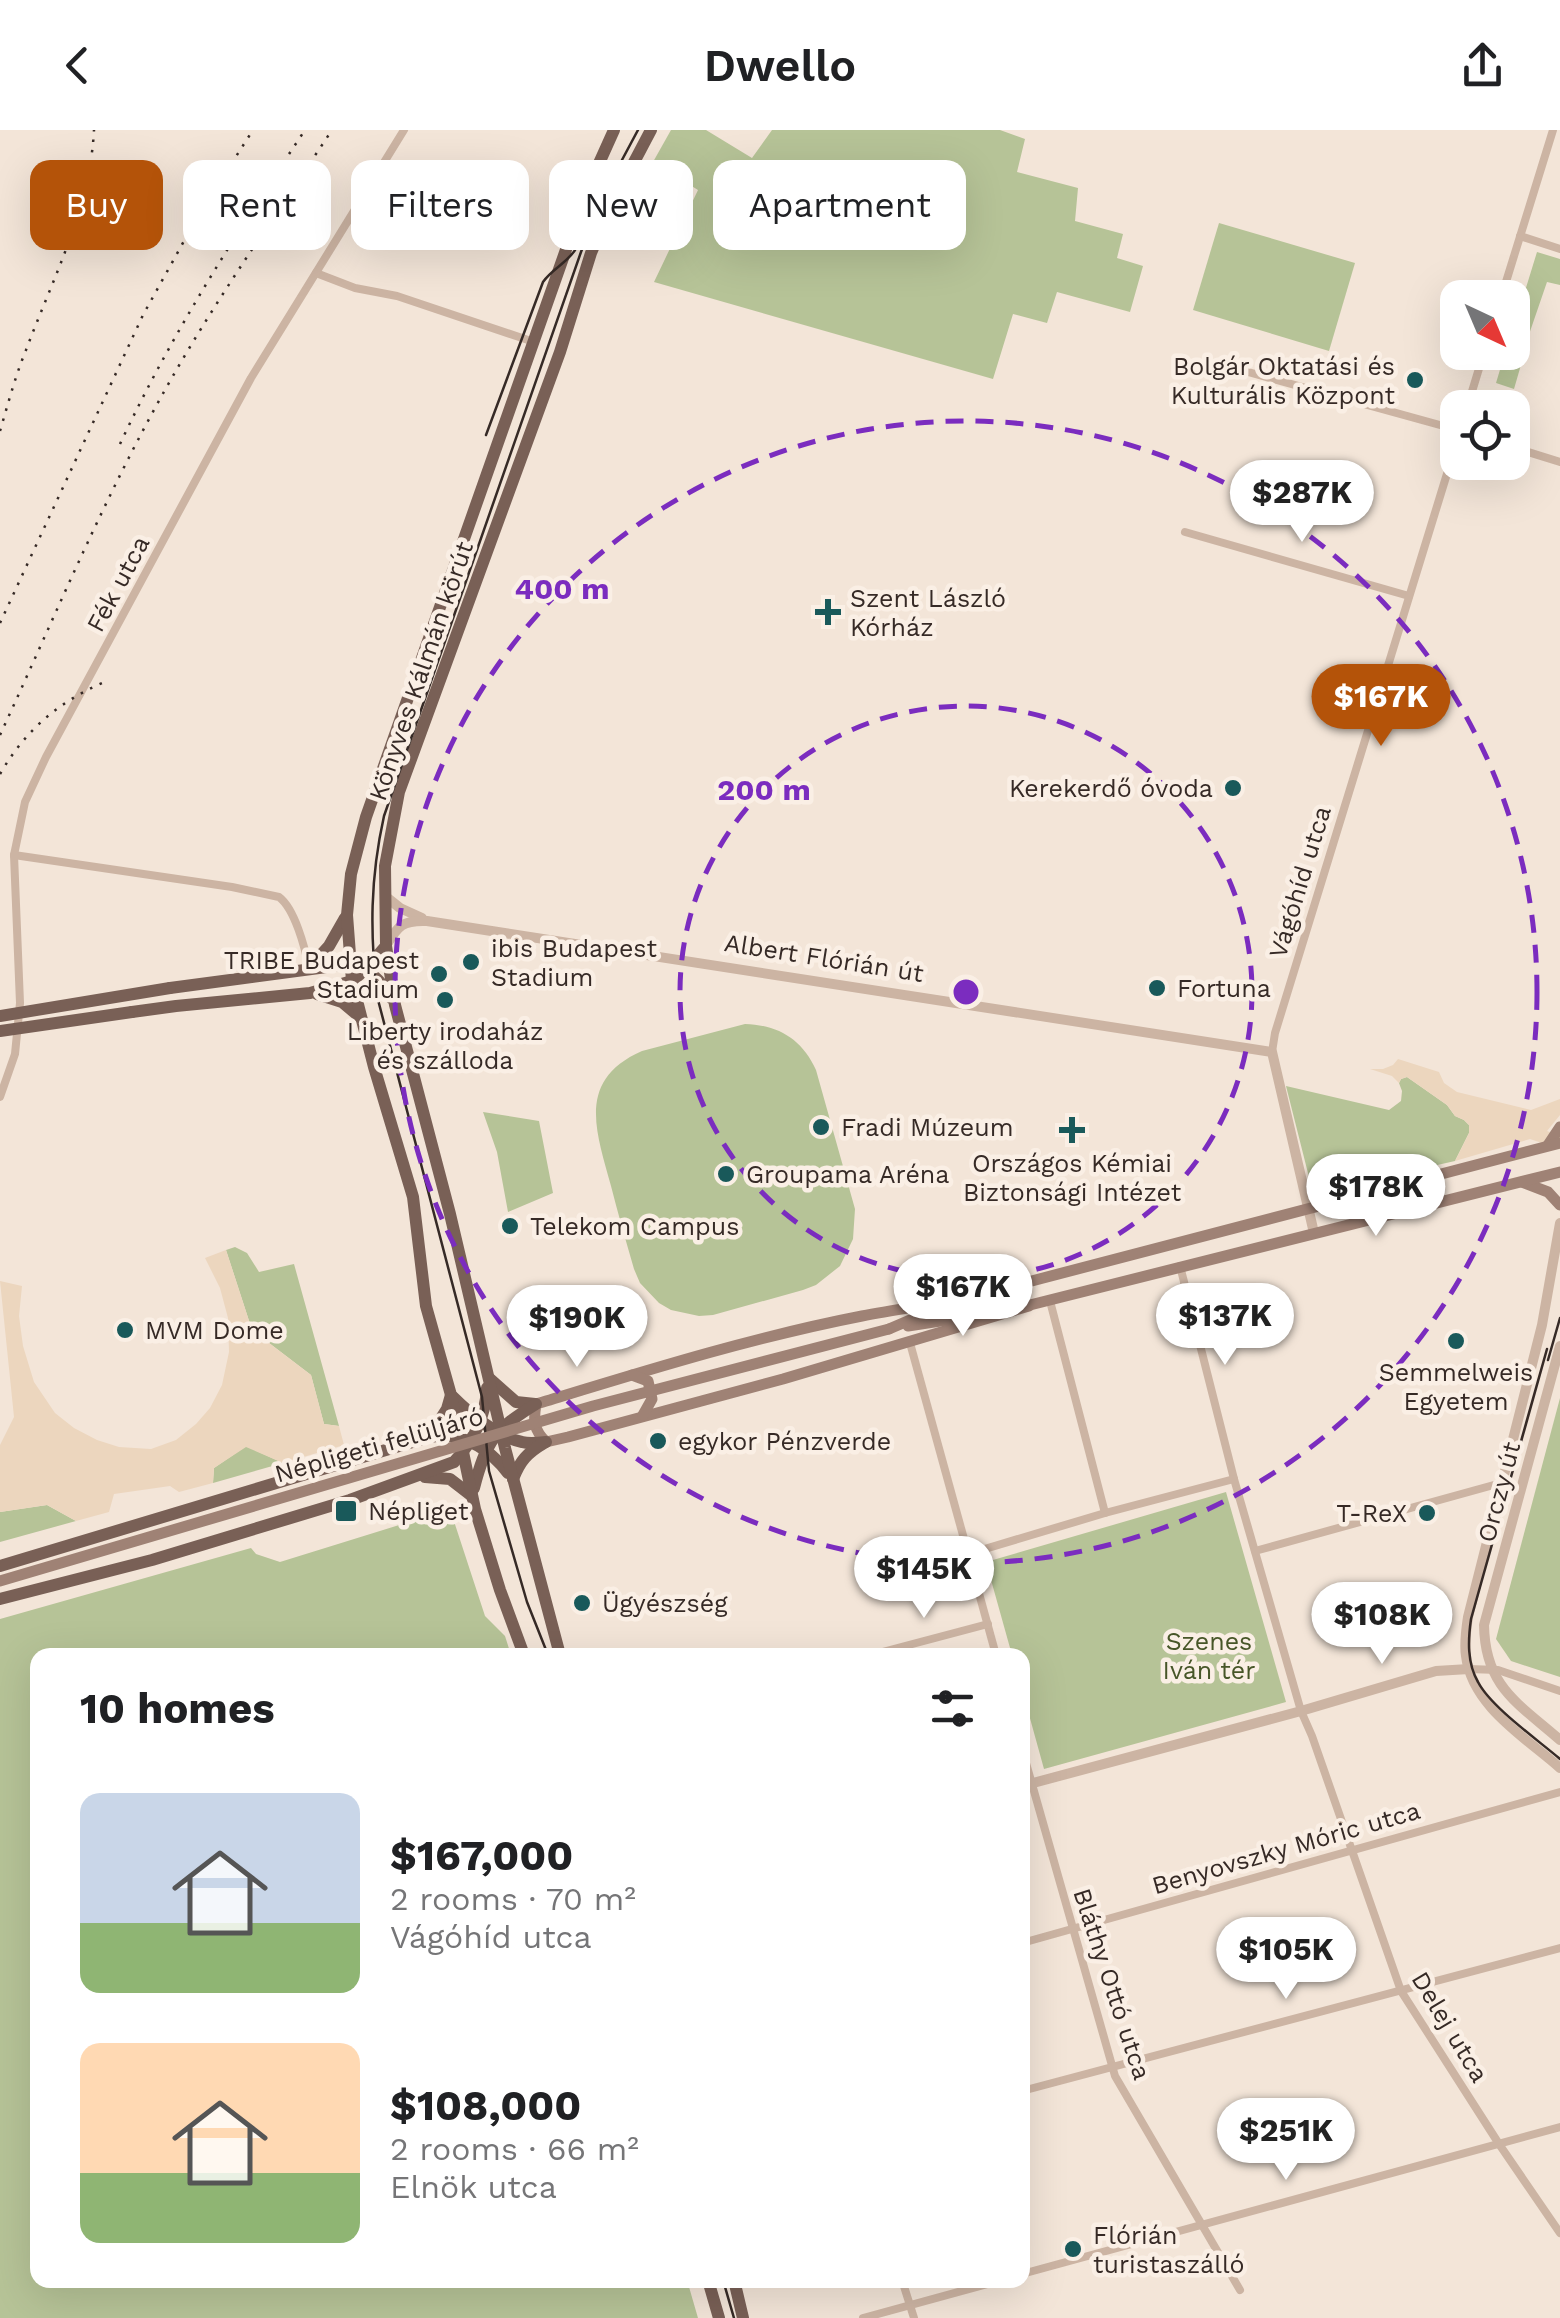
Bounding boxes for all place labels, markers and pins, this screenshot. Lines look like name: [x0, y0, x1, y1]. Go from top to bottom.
place label: Bolgár Oktatási és Kulturális Központ: [1171, 352, 1396, 410]
marker: Bolgár Oktatási és Kulturális Központ: [1404, 369, 1426, 391]
pin: $287K: [1232, 460, 1372, 545]
place label: Szent László Kórház: [850, 584, 1006, 642]
marker: Szent László Kórház: [815, 599, 841, 625]
pin: $167K: [1311, 664, 1451, 749]
place label: Kerekerdő óvoda: [1009, 774, 1213, 803]
marker: Kerekerdő óvoda: [1222, 777, 1244, 799]
place label: ibis Budapest Stadium: [491, 934, 658, 992]
place label: TRIBE Budapest Stadium: [224, 946, 420, 1004]
marker: ibis Budapest Stadium: [460, 951, 482, 973]
marker: TRIBE Budapest Stadium: [428, 963, 450, 985]
centre of rings: [948, 974, 984, 1010]
place label: Fortuna: [1177, 974, 1271, 1003]
marker: Fortuna: [1146, 977, 1168, 999]
marker: Liberty irodaház és szálloda: [434, 989, 456, 1011]
place label: Liberty irodaház és szálloda: [347, 1017, 543, 1075]
place label: Fradi Múzeum: [841, 1113, 1013, 1142]
marker: Fradi Múzeum: [810, 1116, 832, 1138]
marker: Országos Kémiai Biztonsági Intézet: [1059, 1117, 1085, 1143]
place label: Országos Kémiai Biztonsági Intézet: [963, 1149, 1182, 1207]
pin: $178K: [1306, 1154, 1446, 1239]
place label: Groupama Aréna: [746, 1160, 949, 1189]
marker: Groupama Aréna: [715, 1163, 737, 1185]
place label: Telekom Campus: [530, 1212, 739, 1241]
marker: Telekom Campus: [499, 1215, 521, 1237]
pin: $167K: [893, 1254, 1033, 1339]
pin: $137K: [1155, 1283, 1295, 1368]
pin: $190K: [507, 1285, 647, 1370]
place label: MVM Dome: [145, 1316, 284, 1345]
marker: MVM Dome: [114, 1319, 136, 1341]
marker: Semmelweis Egyetem: [1445, 1330, 1467, 1352]
place label: Semmelweis Egyetem: [1379, 1358, 1533, 1416]
place label: egykor Pénzverde: [678, 1427, 891, 1456]
marker: egykor Pénzverde: [647, 1430, 669, 1452]
place label: Népliget: [368, 1497, 469, 1526]
marker: Népliget: [333, 1498, 359, 1524]
place label: T-ReX: [1336, 1499, 1407, 1528]
marker: T-ReX: [1416, 1502, 1438, 1524]
pin: $145K: [854, 1536, 994, 1621]
pin: $108K: [1312, 1582, 1452, 1667]
place label: Ügyészség: [602, 1589, 728, 1618]
marker: Ügyészség: [571, 1592, 593, 1614]
pin: $105K: [1216, 1917, 1356, 2002]
pin: $251K: [1216, 2098, 1356, 2183]
place label: Flórián turistaszálló: [1093, 2221, 1245, 2279]
marker: Flórián turistaszálló: [1062, 2238, 1084, 2260]

